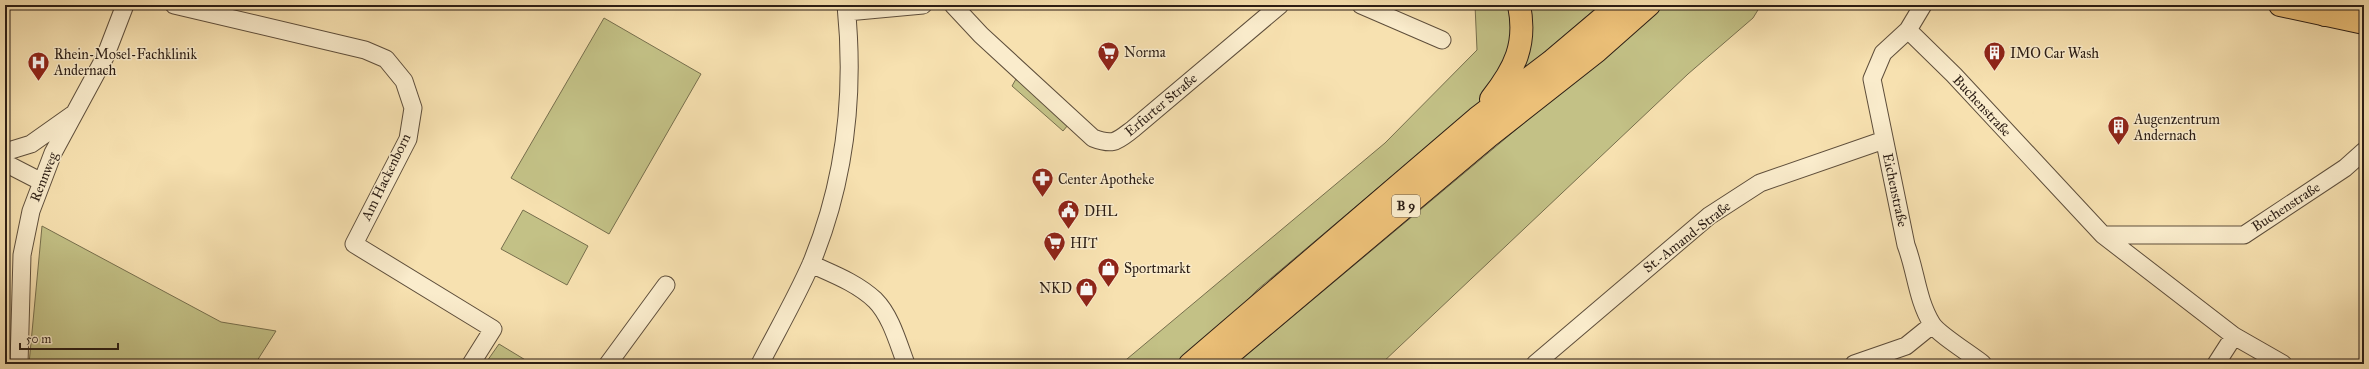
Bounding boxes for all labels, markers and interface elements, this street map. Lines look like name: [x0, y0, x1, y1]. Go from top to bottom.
supermarket icon: Norma: [1096, 39, 1122, 72]
building icon: IMO Car Wash: [1982, 40, 2008, 73]
place label: Norma: [1124, 44, 1166, 61]
place label: IMO Car Wash: [2010, 45, 2099, 62]
place label: Rhein-Mosel-Fachklinik Andernach: [53, 46, 197, 79]
hospital icon: Rhein-Mosel-Fachklinik Andernach: [25, 49, 51, 82]
street label: Erfurter Straße: [1121, 70, 1201, 140]
street label: Buchenstraße: [1949, 72, 2015, 140]
place label: Augenzentrum Andernach: [2133, 111, 2220, 144]
building icon: Augenzentrum Andernach: [2106, 114, 2132, 147]
street label: Am Hackenborn: [357, 130, 415, 224]
street label: Rennweg: [26, 149, 62, 204]
street label: Eichenstraße: [1879, 151, 1911, 229]
pharmacy icon: Center Apotheke: [1029, 166, 1055, 199]
place label: Center Apotheke: [1058, 171, 1154, 188]
street label: Buchenstraße: [2249, 179, 2324, 235]
road number: B 9: [1392, 195, 1420, 217]
street label: St.-Amand-Straße: [1640, 197, 1734, 276]
public building icon: DHL: [1055, 198, 1081, 231]
place label: DHL: [1084, 203, 1118, 220]
supermarket icon: HIT: [1042, 230, 1068, 263]
place label: HIT: [1070, 235, 1098, 252]
shop icon: Sportmarkt: [1096, 255, 1122, 288]
place label: Sportmarkt: [1124, 260, 1191, 277]
shop icon: NKD: [1074, 275, 1100, 308]
place label: NKD: [1039, 280, 1072, 297]
scale bar: [20, 325, 118, 351]
text: 50 m: [26, 332, 51, 346]

